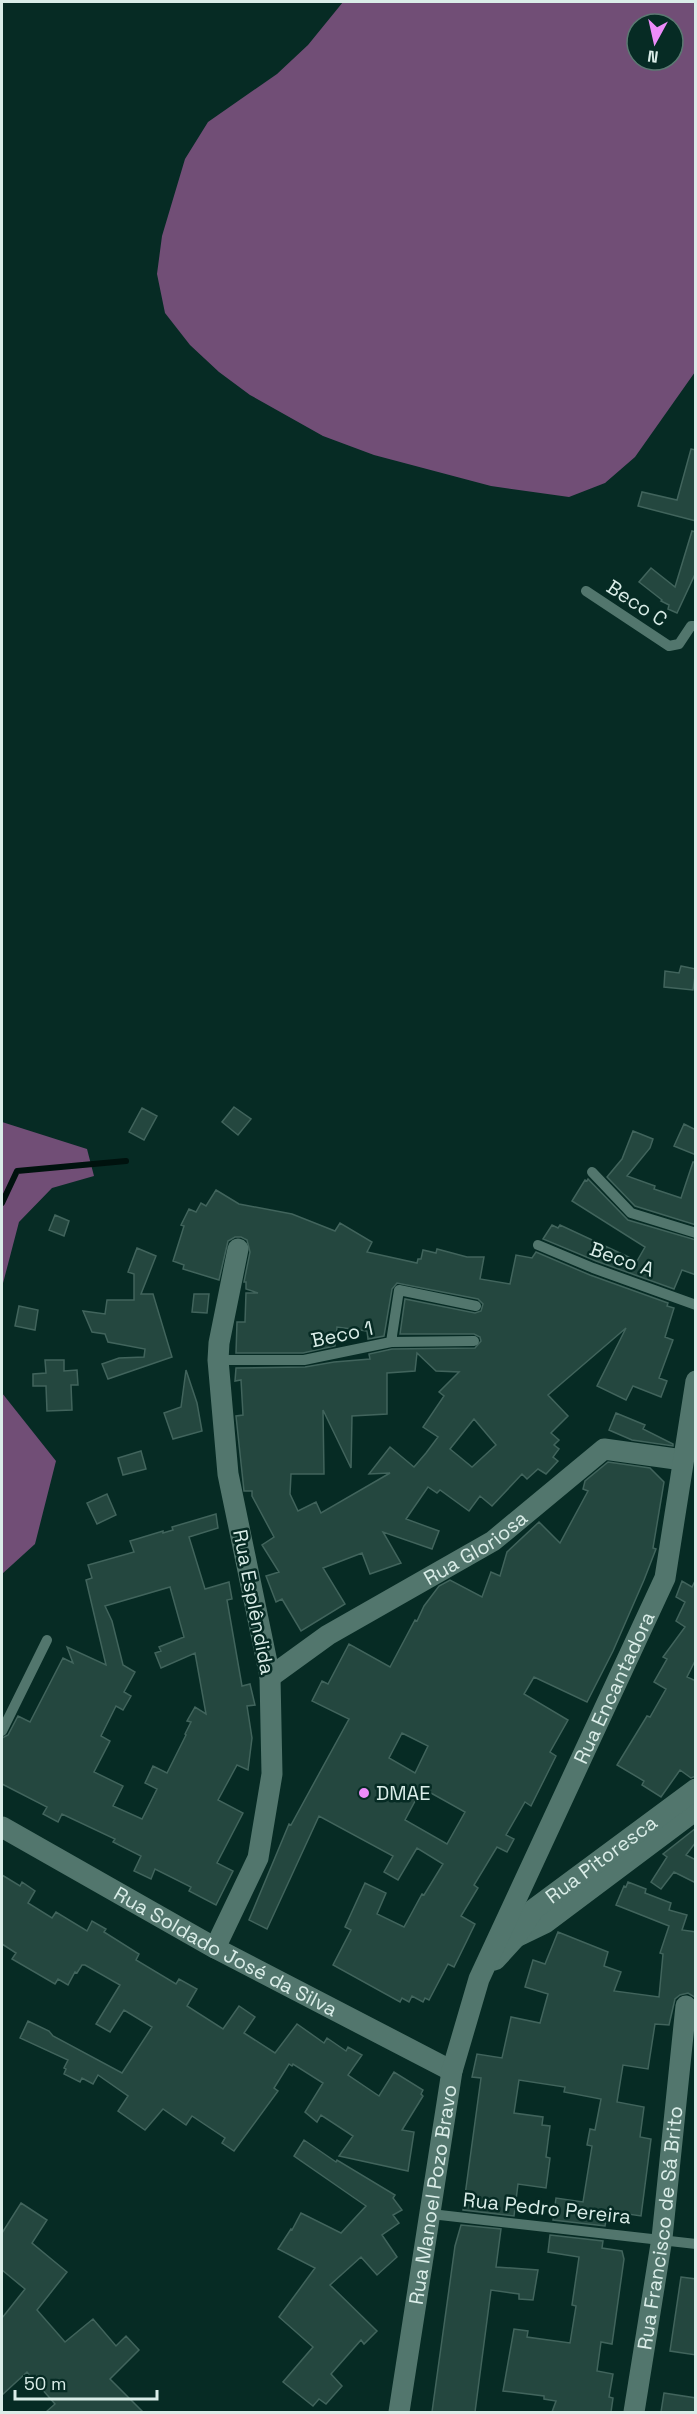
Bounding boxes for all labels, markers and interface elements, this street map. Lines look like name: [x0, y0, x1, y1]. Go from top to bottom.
north arrow: [625, 12, 685, 72]
text: N: [646, 45, 660, 68]
street label: Beco C: [602, 574, 672, 632]
street label: Beco A: [586, 1235, 658, 1283]
street label: Beco 1: [309, 1315, 375, 1353]
street label: Rua Gloriosa: [419, 1505, 533, 1591]
street label: Rua Esplêndida: [227, 1527, 281, 1677]
street label: Rua Encantadora: [568, 1608, 661, 1768]
place label: DMAE: [376, 1780, 430, 1806]
marker: DMAE: [357, 1786, 371, 1800]
street label: Rua Pitoresca: [540, 1809, 662, 1909]
street label: Rua Soldado José da Silva: [109, 1880, 342, 2022]
street label: Rua Manoel Pozo Bravo: [403, 2083, 463, 2306]
street label: Rua Francisco de Sá Brito: [631, 2105, 689, 2352]
street label: Rua Pedro Pereira: [462, 2186, 632, 2230]
scale bar: [15, 2363, 158, 2401]
text: 50 m: [24, 2372, 66, 2395]

